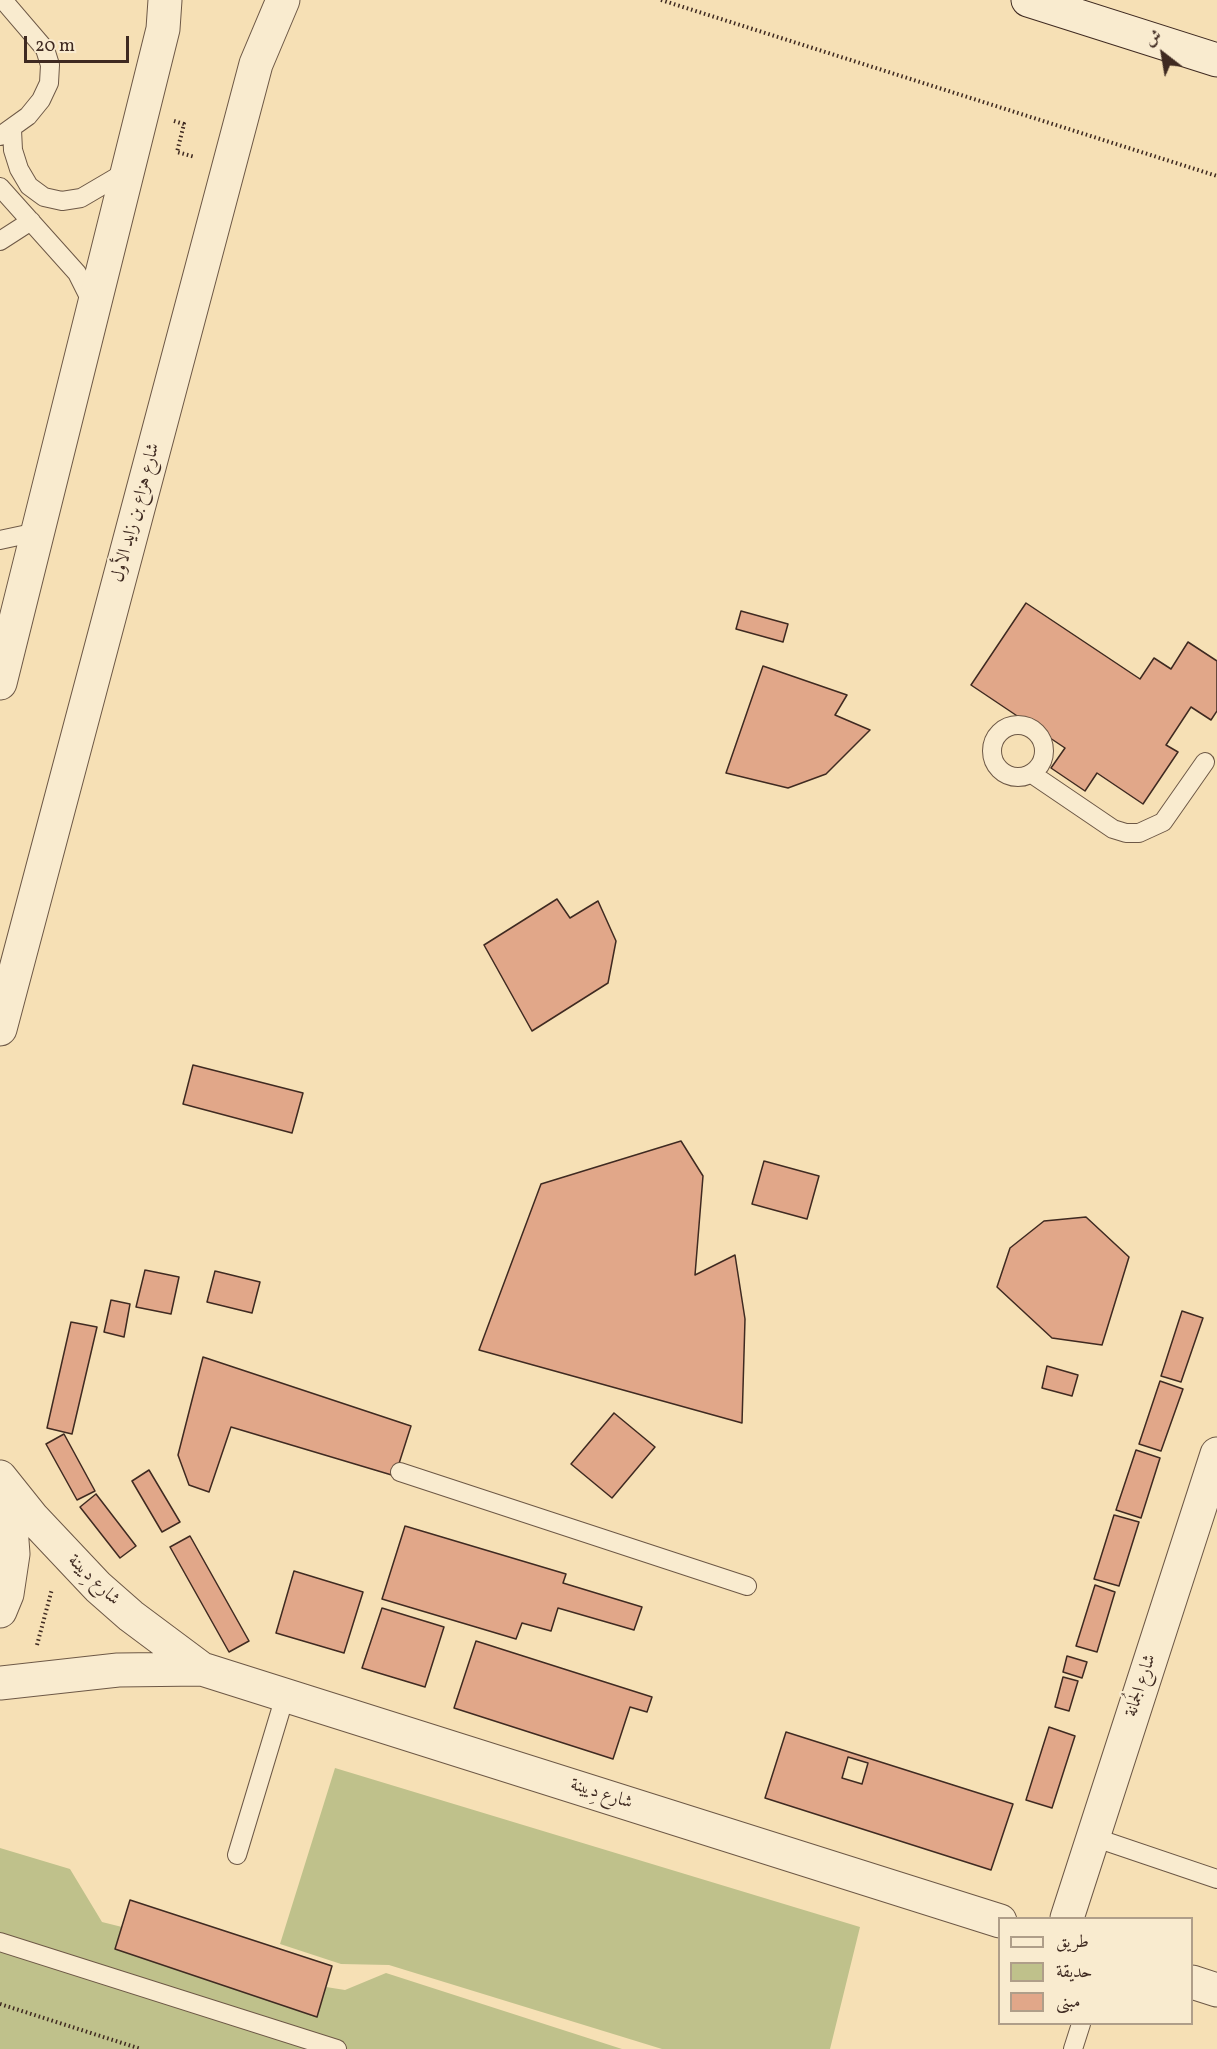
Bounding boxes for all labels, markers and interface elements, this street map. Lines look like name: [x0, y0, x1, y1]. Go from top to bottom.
scale bar: [27, 24, 132, 62]
north arrow: [1133, 24, 1193, 84]
text: ش: [1141, 25, 1166, 52]
text: 20 m: [35, 34, 75, 59]
street label: شارع هزاع بن زايد الأول: [108, 441, 166, 585]
street label: شارع دِيينة: [62, 1551, 124, 1611]
street label: شارع الجُمانة: [1122, 1652, 1162, 1720]
street label: شارع دِيينة: [567, 1775, 635, 1815]
legend: [998, 1917, 1193, 2025]
text: طريق: [1056, 1930, 1089, 1955]
text: حديقة: [1056, 1960, 1092, 1985]
text: مبنى: [1056, 1990, 1081, 2015]

